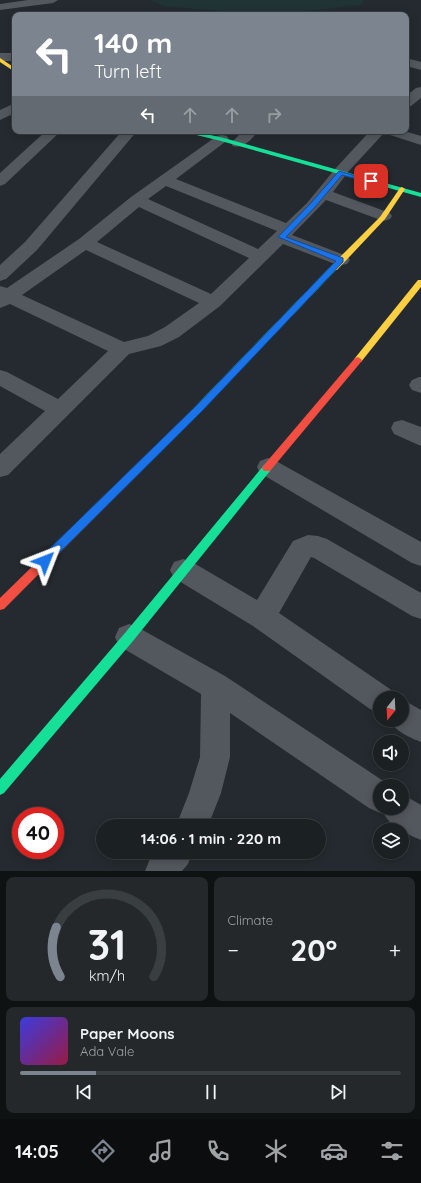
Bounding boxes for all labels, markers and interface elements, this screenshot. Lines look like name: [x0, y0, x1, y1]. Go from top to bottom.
text: 140 m: [94, 25, 172, 60]
icon: left: [28, 28, 80, 80]
text: Turn left: [94, 60, 162, 83]
icon: left: [137, 104, 159, 126]
icon: ahead: [179, 104, 201, 126]
icon: ahead: [221, 104, 243, 126]
icon: right: [263, 104, 285, 126]
pin: [354, 164, 388, 198]
icon: arrive: [360, 170, 382, 192]
position arrow: [24, 540, 66, 582]
north arrow: [373, 691, 409, 727]
map controls: [373, 691, 409, 859]
button: sound: [373, 735, 409, 771]
button: search: [373, 779, 409, 815]
speed limit sign: 40: [12, 807, 64, 859]
button: layers: [373, 823, 409, 859]
text: 14:06 · 1 min · 220 m: [141, 829, 281, 848]
text: Climate: [228, 912, 273, 928]
text: 31: [87, 918, 126, 970]
text: 20°: [290, 931, 337, 969]
text: −: [228, 936, 239, 964]
text: +: [389, 936, 401, 964]
text: km/h: [89, 967, 125, 985]
text: Paper Moons: [80, 1024, 175, 1043]
text: Ada Vale: [80, 1043, 134, 1059]
icon: previous: [73, 1081, 95, 1103]
icon: pause: [200, 1081, 222, 1103]
icon: next: [327, 1081, 349, 1103]
icon: directions: [89, 1137, 117, 1165]
icon: music: [147, 1137, 175, 1165]
icon: phone: [204, 1137, 232, 1165]
icon: climate: [262, 1137, 290, 1165]
icon: car: [320, 1137, 348, 1165]
icon: filters: [378, 1137, 406, 1165]
text: 14:05: [15, 1140, 59, 1163]

